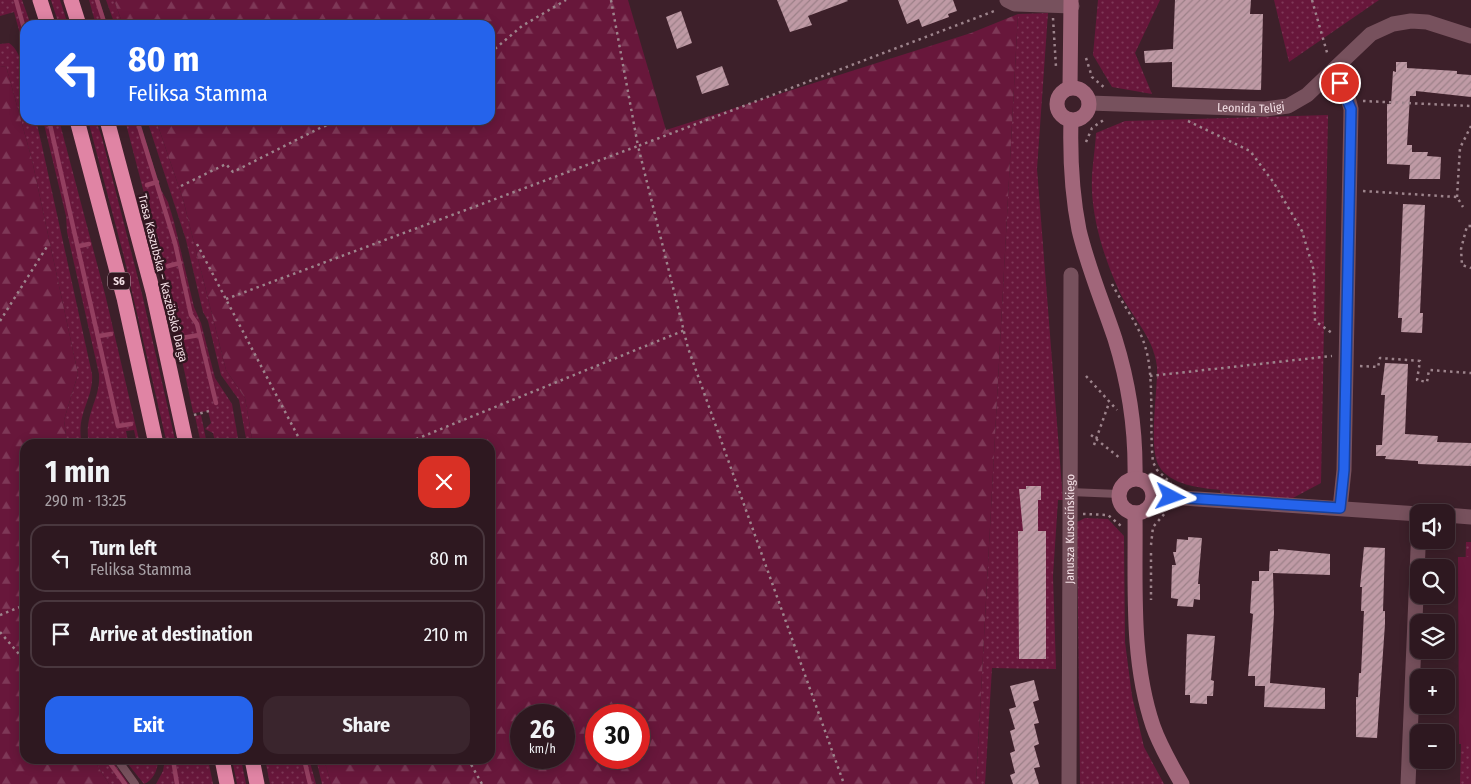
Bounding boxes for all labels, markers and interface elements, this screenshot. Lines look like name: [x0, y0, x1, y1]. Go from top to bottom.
text: 80 m: [128, 38, 200, 80]
icon: left: [45, 40, 110, 105]
pin: [1319, 62, 1361, 104]
icon: arrive: [1326, 69, 1354, 97]
text: Feliksa Stamma: [128, 80, 268, 107]
street label: Leonida Teligi: [1217, 100, 1285, 116]
street label: Trasa Kaszubska – Kaszëbskô Darga: [135, 193, 191, 364]
road number: S6: [108, 272, 130, 290]
text: 1 min: [45, 454, 110, 490]
button: close: [418, 456, 470, 508]
position arrow: [1144, 470, 1196, 522]
street label: Janusza Kusocińskiego: [1063, 474, 1077, 584]
text: 290 m · 13:25: [45, 491, 126, 510]
map controls: [1410, 504, 1455, 769]
button: sound: [1410, 504, 1455, 549]
text: Turn left: [90, 537, 157, 560]
icon: left: [47, 544, 75, 572]
text: 80 m: [430, 547, 468, 570]
button: search: [1410, 559, 1455, 604]
text: Feliksa Stamma: [90, 560, 192, 579]
button: layers: [1410, 614, 1455, 659]
icon: arrive: [47, 620, 75, 648]
text: Arrive at destination: [90, 623, 253, 646]
text: 210 m: [424, 623, 468, 646]
button: +: [1410, 669, 1455, 714]
button: Exit: [45, 696, 253, 754]
button: Share: [263, 696, 470, 754]
speed limit sign: 30: [585, 704, 650, 769]
text: 26: [530, 715, 555, 745]
button: −: [1410, 724, 1455, 769]
text: km/h: [529, 742, 556, 756]

